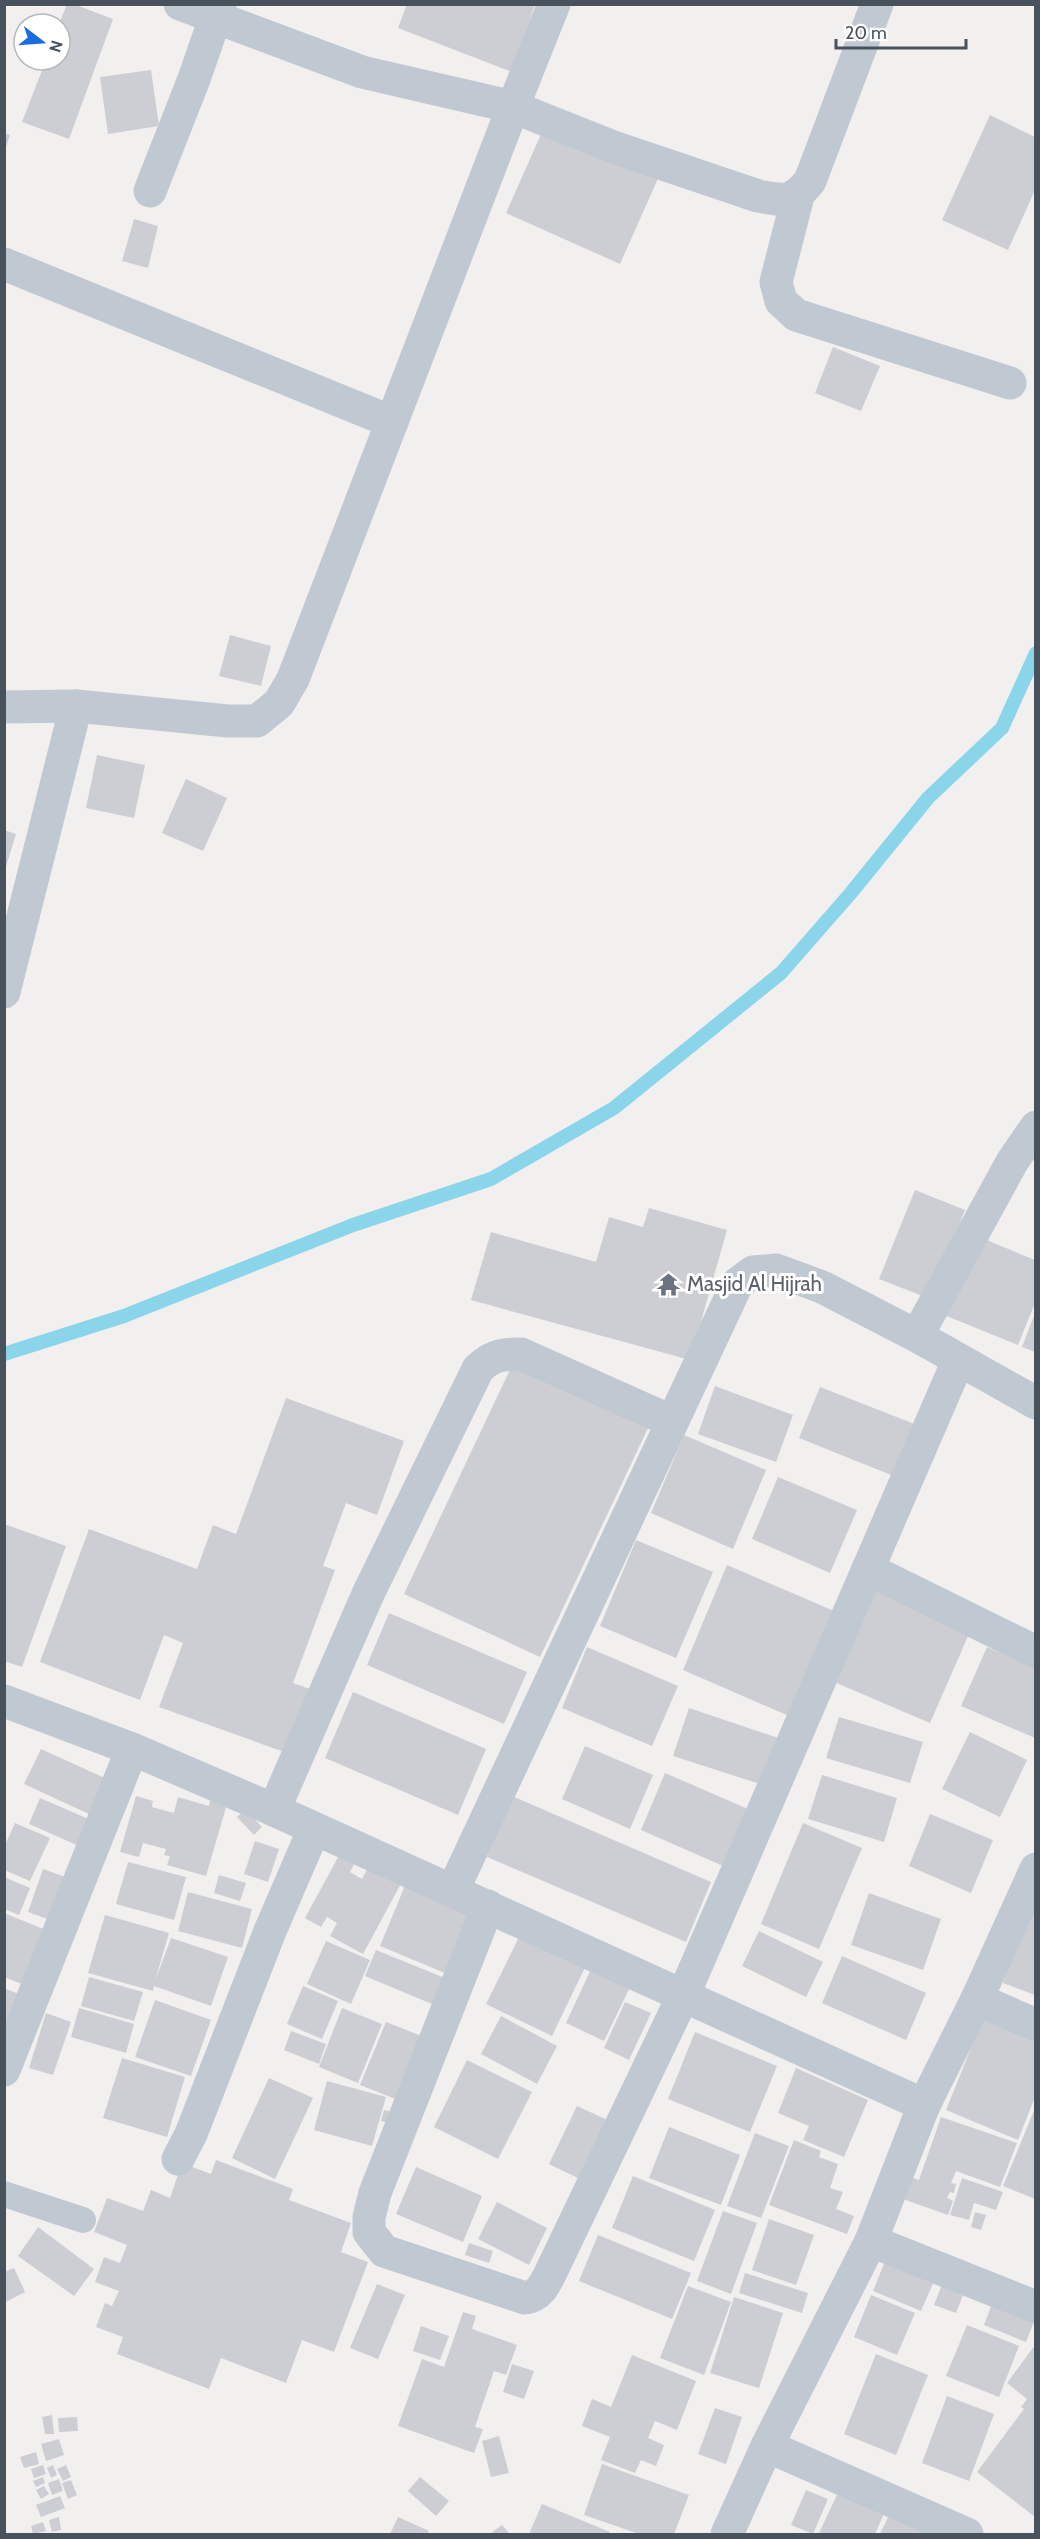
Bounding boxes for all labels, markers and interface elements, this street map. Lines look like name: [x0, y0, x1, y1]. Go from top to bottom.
north arrow: [12, 12, 72, 72]
scale bar: [836, 12, 966, 50]
text: 20 m: [845, 22, 887, 44]
text: N: [45, 38, 67, 54]
temple icon: Masjid Al Hijrah: [656, 1271, 682, 1297]
place label: Masjid Al Hijrah: [687, 1271, 822, 1297]

